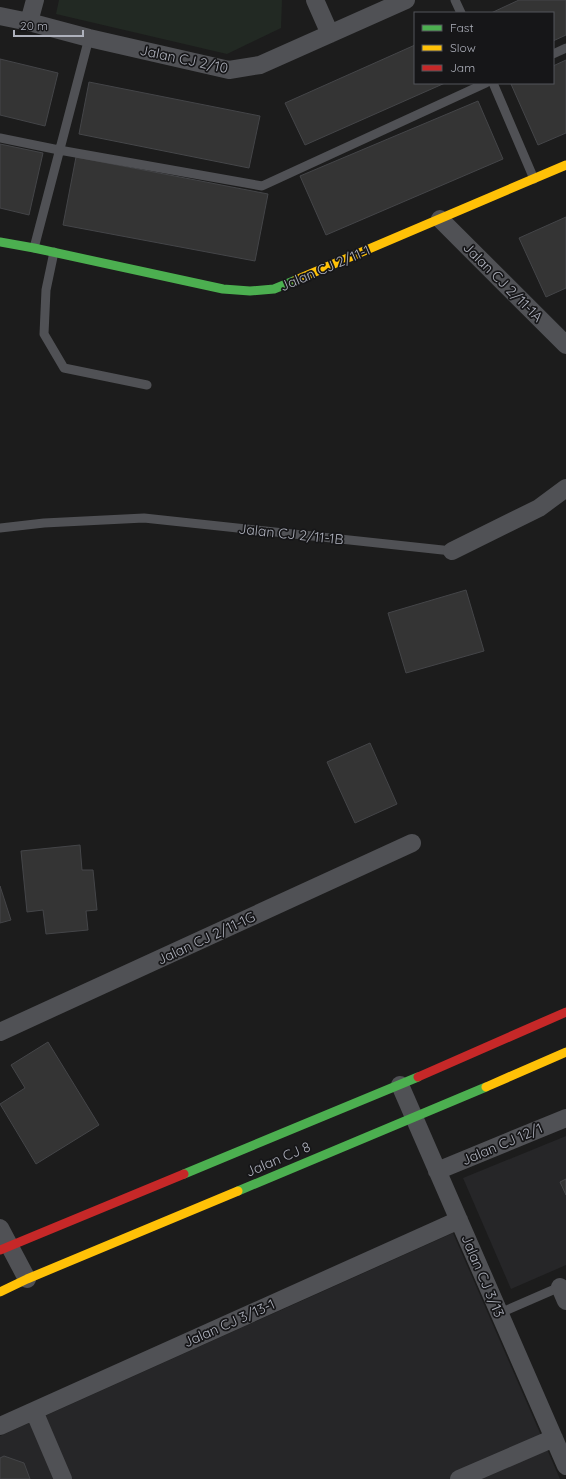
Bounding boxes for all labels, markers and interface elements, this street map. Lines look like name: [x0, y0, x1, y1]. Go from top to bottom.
scale bar: [14, 12, 83, 38]
legend: [414, 12, 554, 84]
text: 20 m: [20, 18, 48, 33]
text: Fast: [450, 20, 474, 35]
text: Slow: [450, 40, 476, 55]
street label: Jalan CJ 2/10: [138, 41, 230, 77]
text: Jam: [450, 60, 475, 75]
street label: Jalan CJ 2/11-1A: [459, 238, 547, 326]
street label: Jalan CJ 2/11-1: [277, 241, 373, 295]
street label: Jalan CJ 2/11-1B: [238, 520, 344, 548]
street label: Jalan CJ 2/11-1G: [154, 907, 258, 969]
street label: Jalan CJ 12/1: [459, 1119, 545, 1169]
street label: Jalan CJ 8: [243, 1137, 313, 1181]
street label: Jalan CJ 3/13: [457, 1232, 509, 1320]
street label: Jalan CJ 3/13-1: [180, 1295, 278, 1351]

